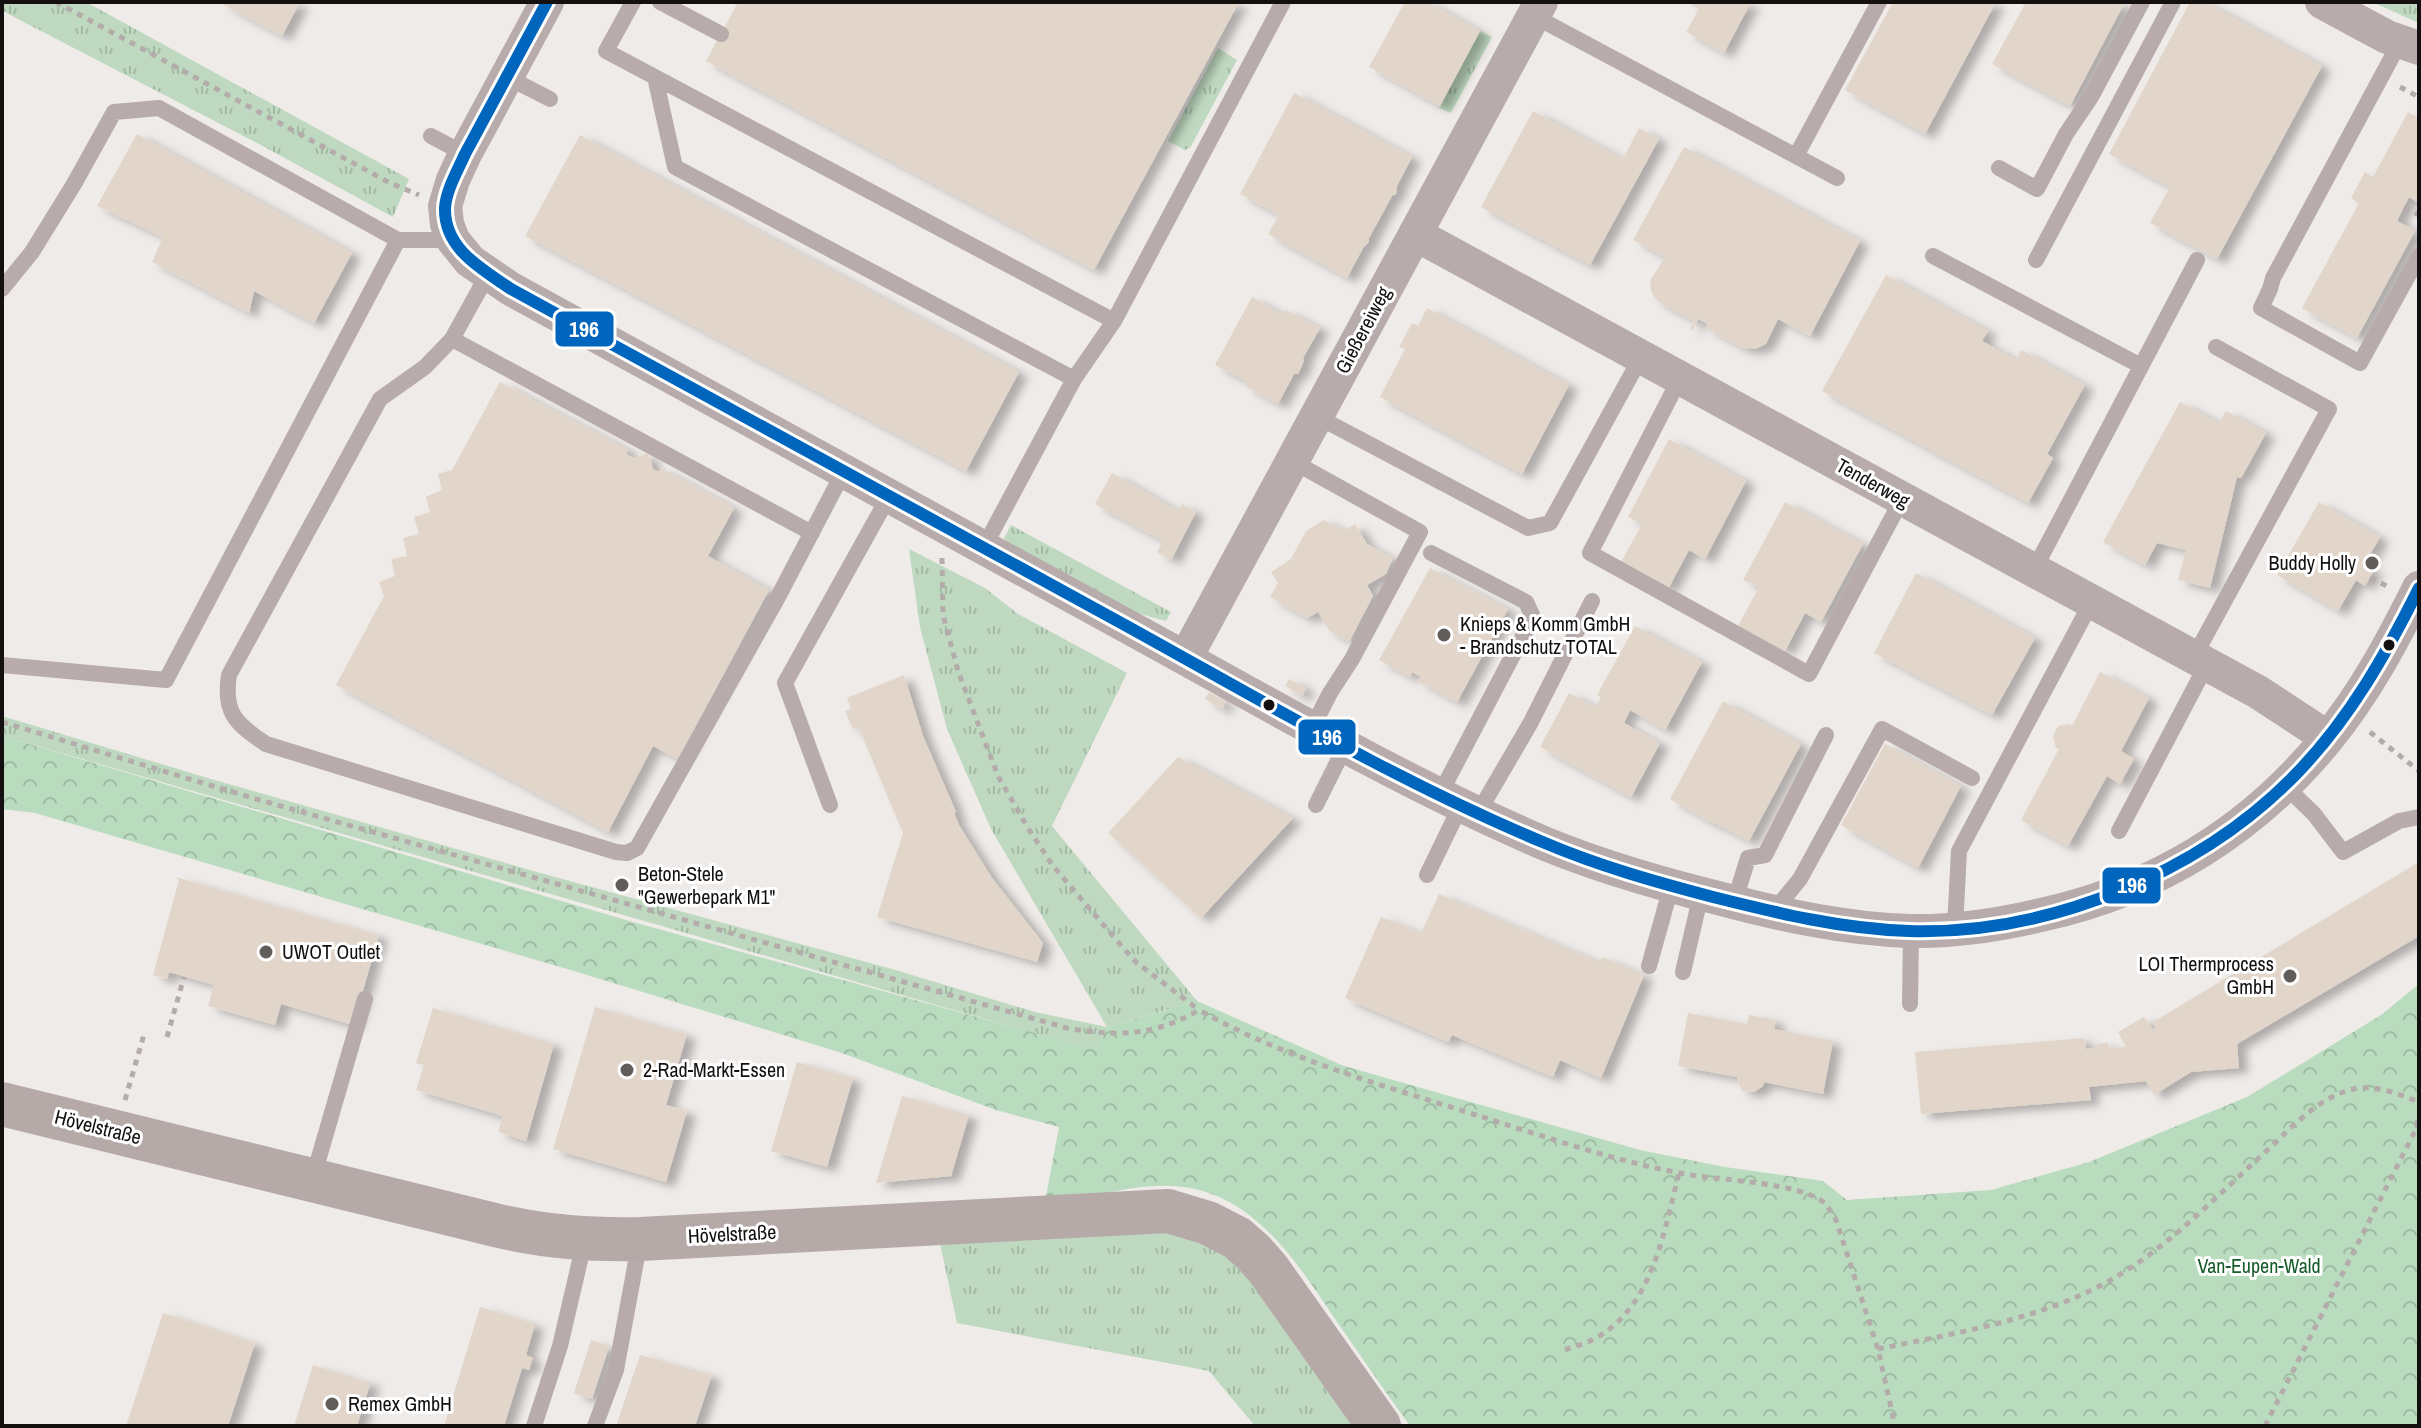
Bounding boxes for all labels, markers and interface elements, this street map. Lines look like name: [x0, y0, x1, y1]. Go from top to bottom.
street label: Gießereiweg: [1328, 282, 1397, 378]
line badge: 196: [554, 310, 615, 348]
text: 196: [569, 314, 599, 344]
street label: Tenderweg: [1832, 451, 1915, 514]
place label: Buddy Holly: [2269, 549, 2357, 576]
marker: Buddy Holly: [2363, 554, 2381, 572]
place label: Knieps & Komm GmbH - Brandschutz TOTAL: [1460, 610, 1630, 660]
marker: Knieps & Komm GmbH - Brandschutz TOTAL: [1435, 626, 1453, 644]
unlabelled marker: [2381, 637, 2397, 653]
unlabelled marker: [1261, 697, 1277, 713]
line badge: 196: [1297, 718, 1357, 756]
text: 196: [1312, 722, 1342, 752]
place label: Beton-Stele "Gewerbepark M1": [638, 860, 776, 910]
line badge: 196: [2101, 866, 2162, 905]
text: 196: [2117, 870, 2147, 900]
marker: Beton-Stele "Gewerbepark M1": [613, 876, 631, 894]
place label: UWOT Outlet: [282, 938, 381, 965]
marker: UWOT Outlet: [257, 943, 275, 961]
place label: LOI Thermprocess GmbH: [2138, 950, 2274, 1000]
marker: LOI Thermprocess GmbH: [2281, 967, 2299, 985]
place label: 2-Rad-Markt-Essen: [643, 1056, 785, 1083]
marker: 2-Rad-Markt-Essen: [618, 1061, 636, 1079]
street label: Hövelstraße: [52, 1103, 144, 1150]
street label: Hövelstraße: [687, 1218, 777, 1249]
park label: Van-Eupen-Wald: [2197, 1252, 2321, 1279]
place label: Remex GmbH: [348, 1390, 452, 1417]
marker: Remex GmbH: [323, 1395, 341, 1413]

